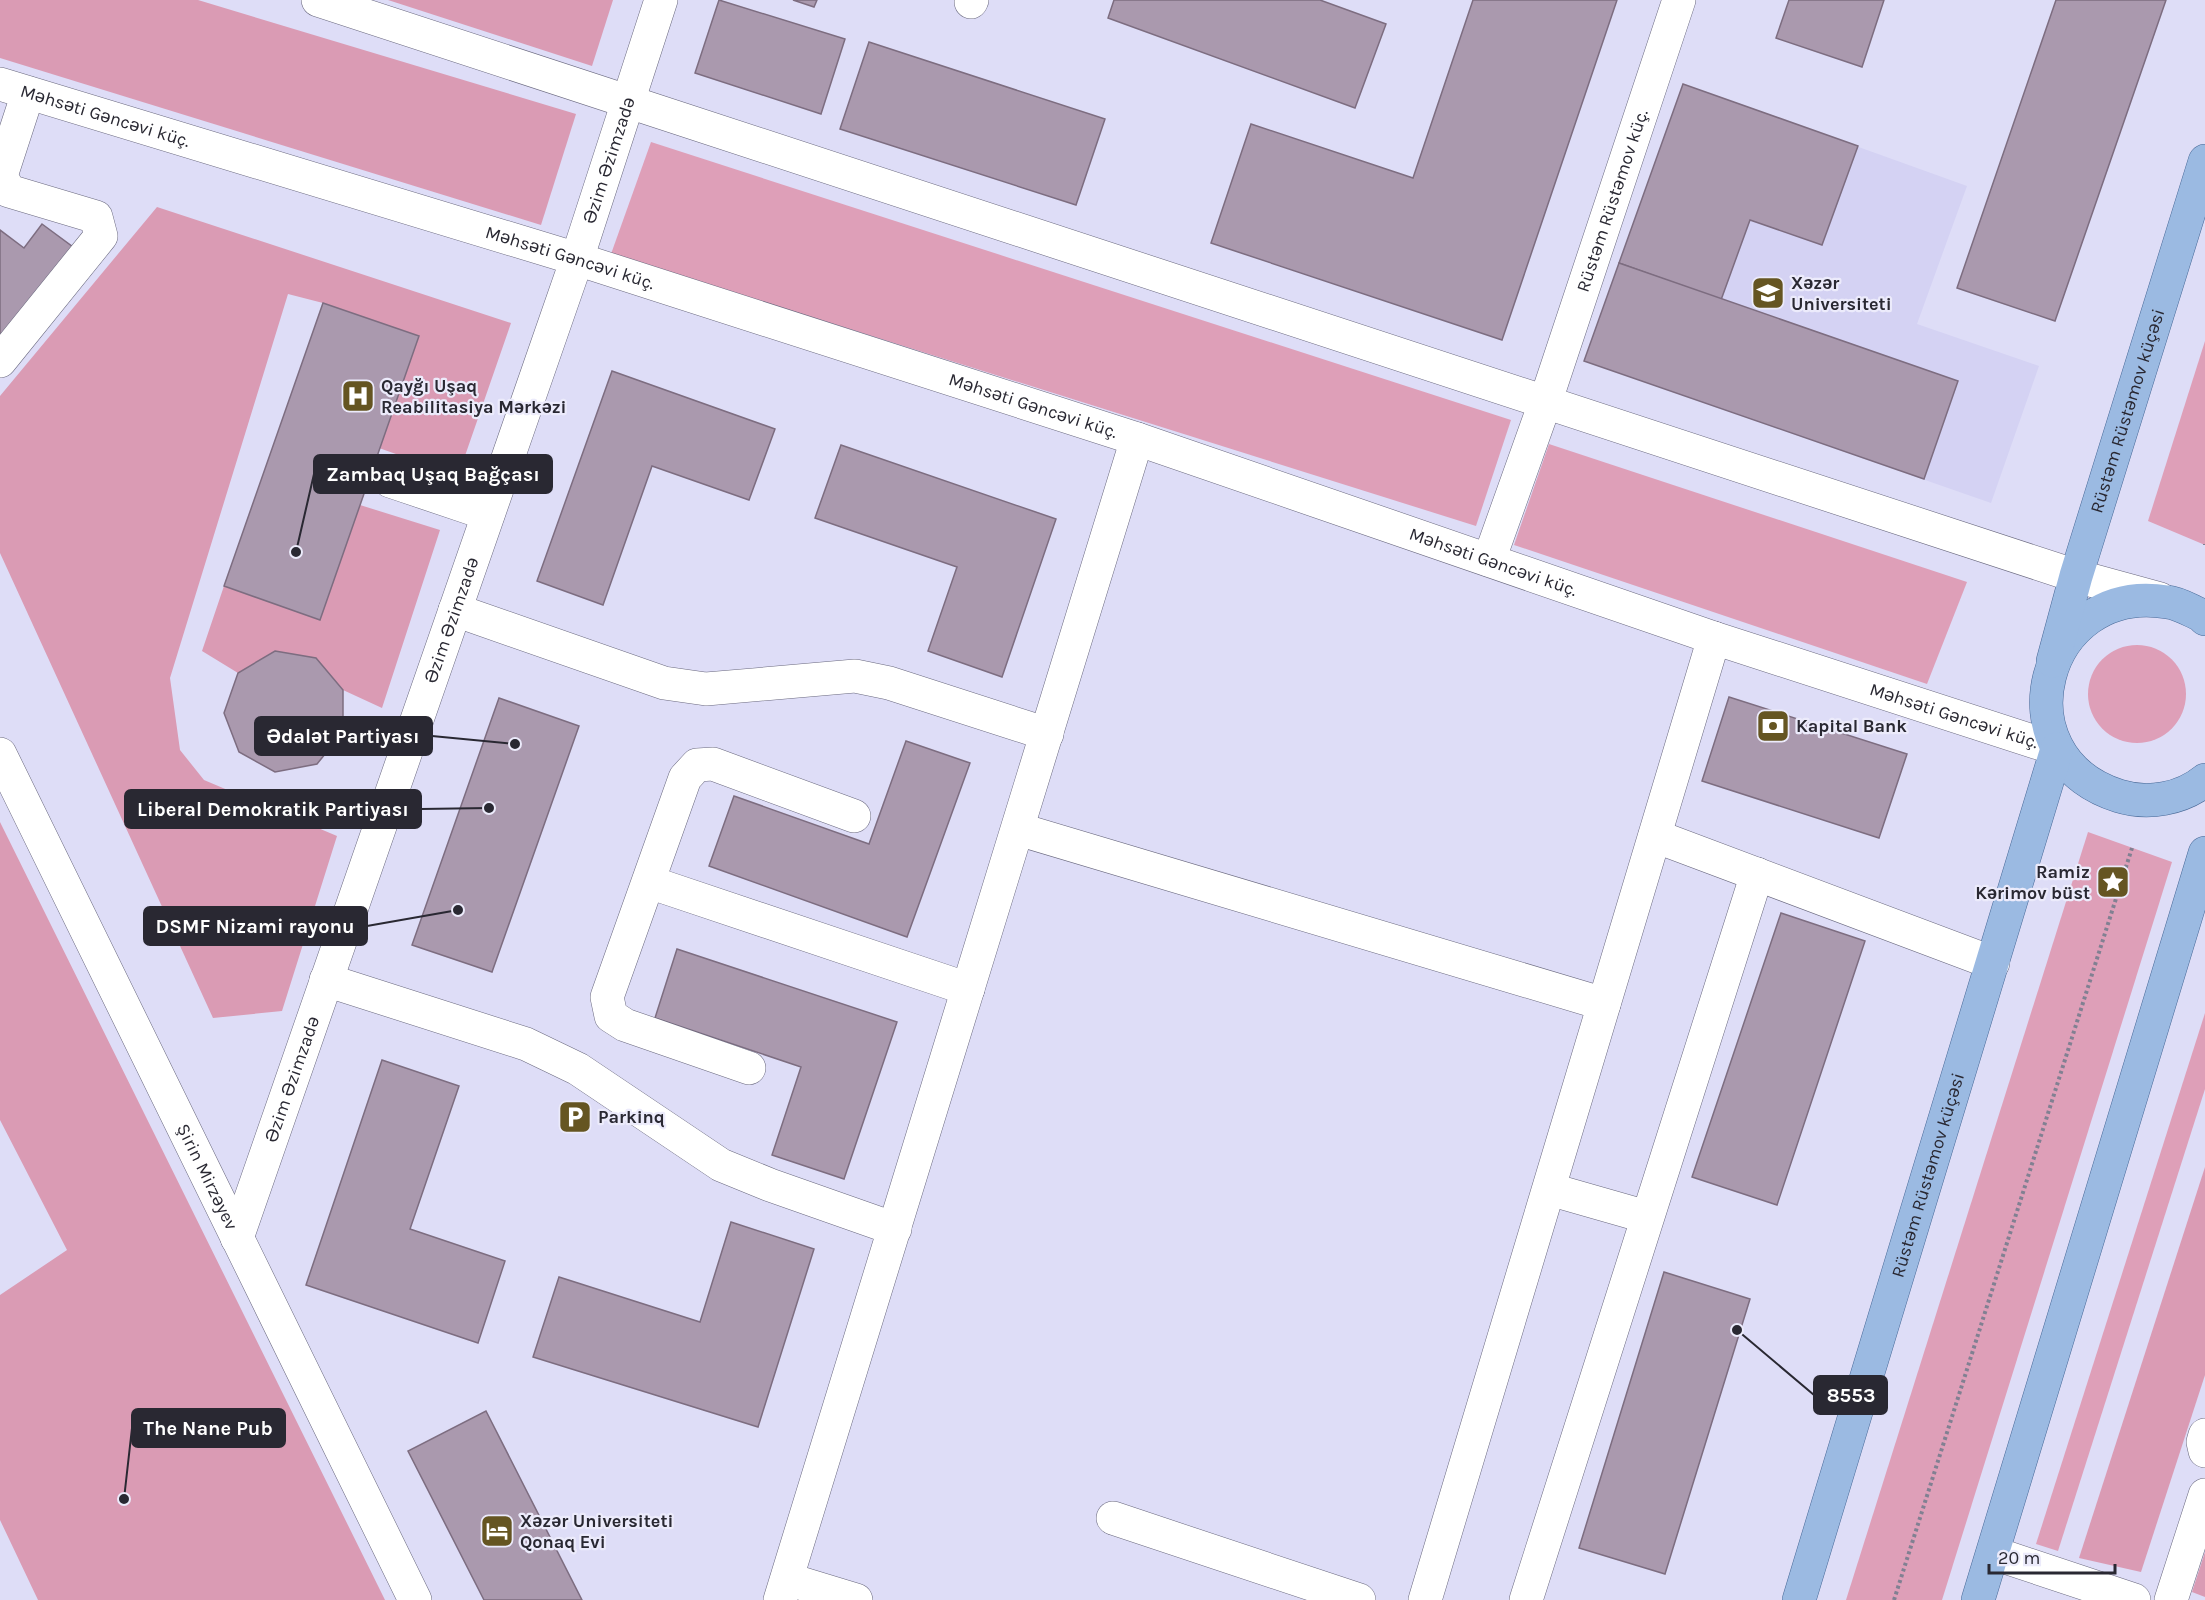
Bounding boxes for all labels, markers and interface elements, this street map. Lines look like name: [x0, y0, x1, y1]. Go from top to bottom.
street label: Məhsəti Gəncəvi küç.: [18, 80, 193, 152]
street label: Əzim Əzimzadə: [578, 94, 640, 227]
street label: Rüstəm Rüstəmov küç.: [1572, 106, 1653, 295]
street label: Məhsəti Gəncəvi küç.: [483, 221, 658, 294]
place label: Xəzər Universiteti: [1791, 272, 1892, 315]
school or university icon: Xəzər Universiteti: [1750, 275, 1786, 311]
street label: Rüstəm Rüstəmov küçəsi: [2085, 306, 2169, 516]
street label: Məhsəti Gəncəvi küç.: [946, 368, 1120, 443]
place label: Qayğı Uşaq Reabilitasiya Mərkəzi: [381, 375, 566, 418]
hospital icon: Qayğı Uşaq Reabilitasiya Mərkəzi: [340, 378, 376, 414]
callout: Zambaq Uşaq Bağçası: [314, 455, 552, 493]
text: Zambaq Uşaq Bağçası: [326, 463, 540, 486]
street label: Məhsəti Gəncəvi küç.: [1406, 523, 1580, 601]
street label: Əzim Əzimzadə: [420, 554, 484, 686]
street label: Məhsəti Gəncəvi küç.: [1867, 678, 2041, 753]
bank icon: Kapital Bank: [1755, 708, 1791, 744]
place label: Kapital Bank: [1796, 715, 1907, 737]
callout: Ədalət Partiyası: [255, 717, 432, 755]
text: Ədalət Partiyası: [266, 725, 420, 748]
callout: Liberal Demokratik Partiyası: [125, 790, 421, 828]
text: Liberal Demokratik Partiyası: [137, 798, 409, 821]
place label: Ramiz Kərimov büst: [1975, 861, 2090, 904]
place icon: Ramiz Kərimov büst: [2095, 864, 2131, 900]
callout: DSMF Nizami rayonu: [144, 907, 367, 945]
text: DSMF Nizami rayonu: [156, 915, 355, 938]
street label: Əzim Əzimzadə: [260, 1013, 324, 1145]
street label: Rüstəm Rüstəmov küçəsi: [1886, 1070, 1969, 1280]
parking icon: Parkinq: [557, 1099, 593, 1135]
place label: Parkinq: [598, 1106, 665, 1128]
street label: Şirin Mirzəyev: [172, 1120, 243, 1234]
callout: 8553: [1814, 1376, 1887, 1414]
text: 8553: [1827, 1384, 1875, 1407]
callout: The Nane Pub: [132, 1409, 285, 1447]
text: The Nane Pub: [143, 1417, 273, 1440]
place label: Xəzər Universiteti Qonaq Evi: [520, 1510, 673, 1553]
hotel icon: Xəzər Universiteti Qonaq Evi: [479, 1513, 515, 1549]
scale bar: [1989, 1537, 2115, 1575]
text: 20 m: [1998, 1547, 2040, 1569]

